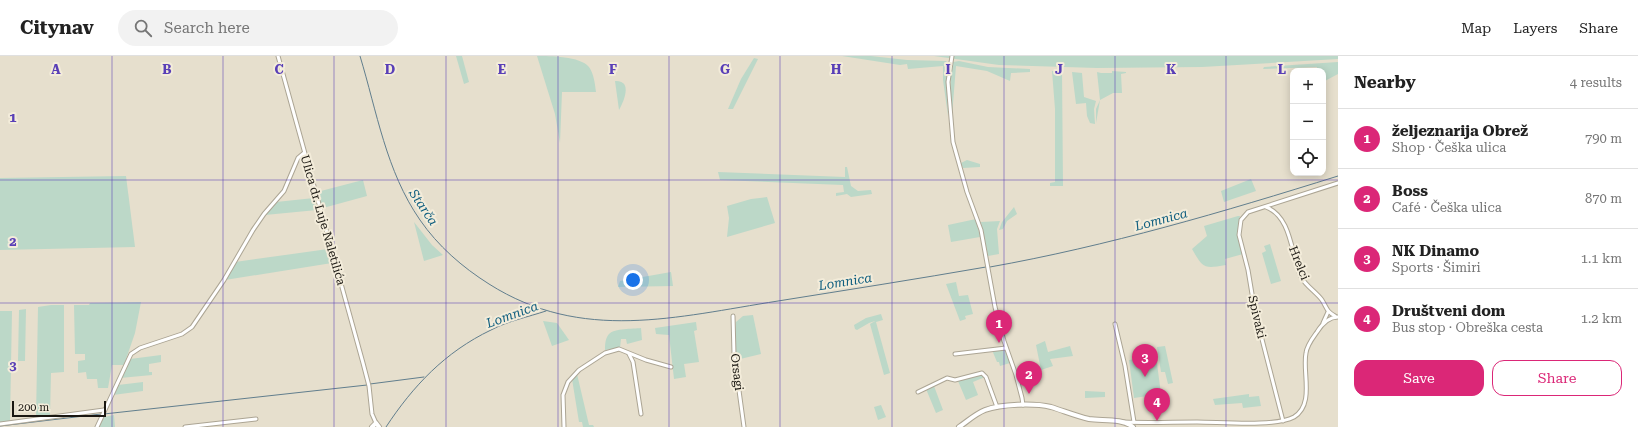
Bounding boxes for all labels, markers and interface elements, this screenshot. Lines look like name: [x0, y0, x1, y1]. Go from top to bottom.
search box: [118, 10, 398, 46]
text: Citynav: [20, 16, 94, 39]
icon: search: [132, 17, 154, 39]
text: Search here: [164, 19, 250, 37]
text: Map: [1461, 20, 1491, 36]
text: Layers: [1513, 20, 1557, 36]
text: Share: [1579, 20, 1618, 36]
text: A: [51, 62, 61, 77]
text: B: [162, 62, 172, 77]
text: C: [274, 62, 284, 77]
text: D: [385, 62, 395, 77]
text: E: [498, 62, 506, 77]
text: F: [609, 62, 617, 77]
text: G: [720, 62, 730, 77]
text: H: [831, 62, 842, 77]
text: I: [945, 62, 951, 77]
text: J: [1055, 62, 1063, 77]
text: K: [1166, 62, 1177, 77]
text: L: [1278, 62, 1286, 77]
map controls: [1290, 68, 1326, 176]
button: +: [1290, 68, 1326, 104]
text: Nearby: [1354, 72, 1416, 92]
text: 4 results: [1570, 75, 1622, 90]
button: −: [1290, 104, 1326, 140]
text: 1: [9, 110, 17, 125]
text: željeznarija Obrež: [1392, 122, 1528, 140]
text: 1: [1363, 131, 1371, 146]
text: 790 m: [1585, 131, 1622, 146]
button: locate: [1290, 140, 1326, 176]
text: Shop · Češka ulica: [1392, 140, 1506, 155]
street label: Ulica dr. Luje Naletilića: [298, 153, 348, 287]
text: Boss: [1392, 182, 1428, 200]
water label: Starča: [406, 186, 441, 228]
text: 2: [1363, 191, 1371, 206]
text: 870 m: [1585, 191, 1622, 206]
text: Café · Češka ulica: [1392, 200, 1502, 215]
water label: Lomnica: [1132, 205, 1189, 234]
text: 2: [9, 234, 17, 249]
text: NK Dinamo: [1392, 242, 1479, 260]
street label: Hrelci: [1286, 244, 1312, 282]
text: 3: [1363, 251, 1371, 266]
text: 1.1 km: [1581, 251, 1622, 266]
text: Sports · Šimiri: [1392, 260, 1481, 275]
your location: [623, 270, 643, 290]
water label: Lomnica: [816, 270, 873, 293]
street label: Spivaki: [1245, 294, 1269, 340]
water label: Lomnica: [483, 298, 540, 331]
text: Društveni dom: [1392, 302, 1505, 320]
pin: 1: [986, 310, 1012, 343]
text: 4: [1363, 311, 1371, 326]
text: 1.2 km: [1581, 311, 1622, 326]
text: Bus stop · Obreška cesta: [1392, 320, 1543, 335]
pin: 3: [1132, 344, 1158, 377]
street label: Orsagi: [728, 353, 746, 392]
text: 3: [9, 358, 17, 373]
button: Save: [1354, 360, 1484, 396]
button: Share: [1492, 360, 1622, 396]
pin: 2: [1016, 361, 1042, 394]
pin: 4: [1144, 388, 1170, 421]
scale bar: [12, 399, 106, 418]
text: 200 m: [18, 401, 49, 414]

